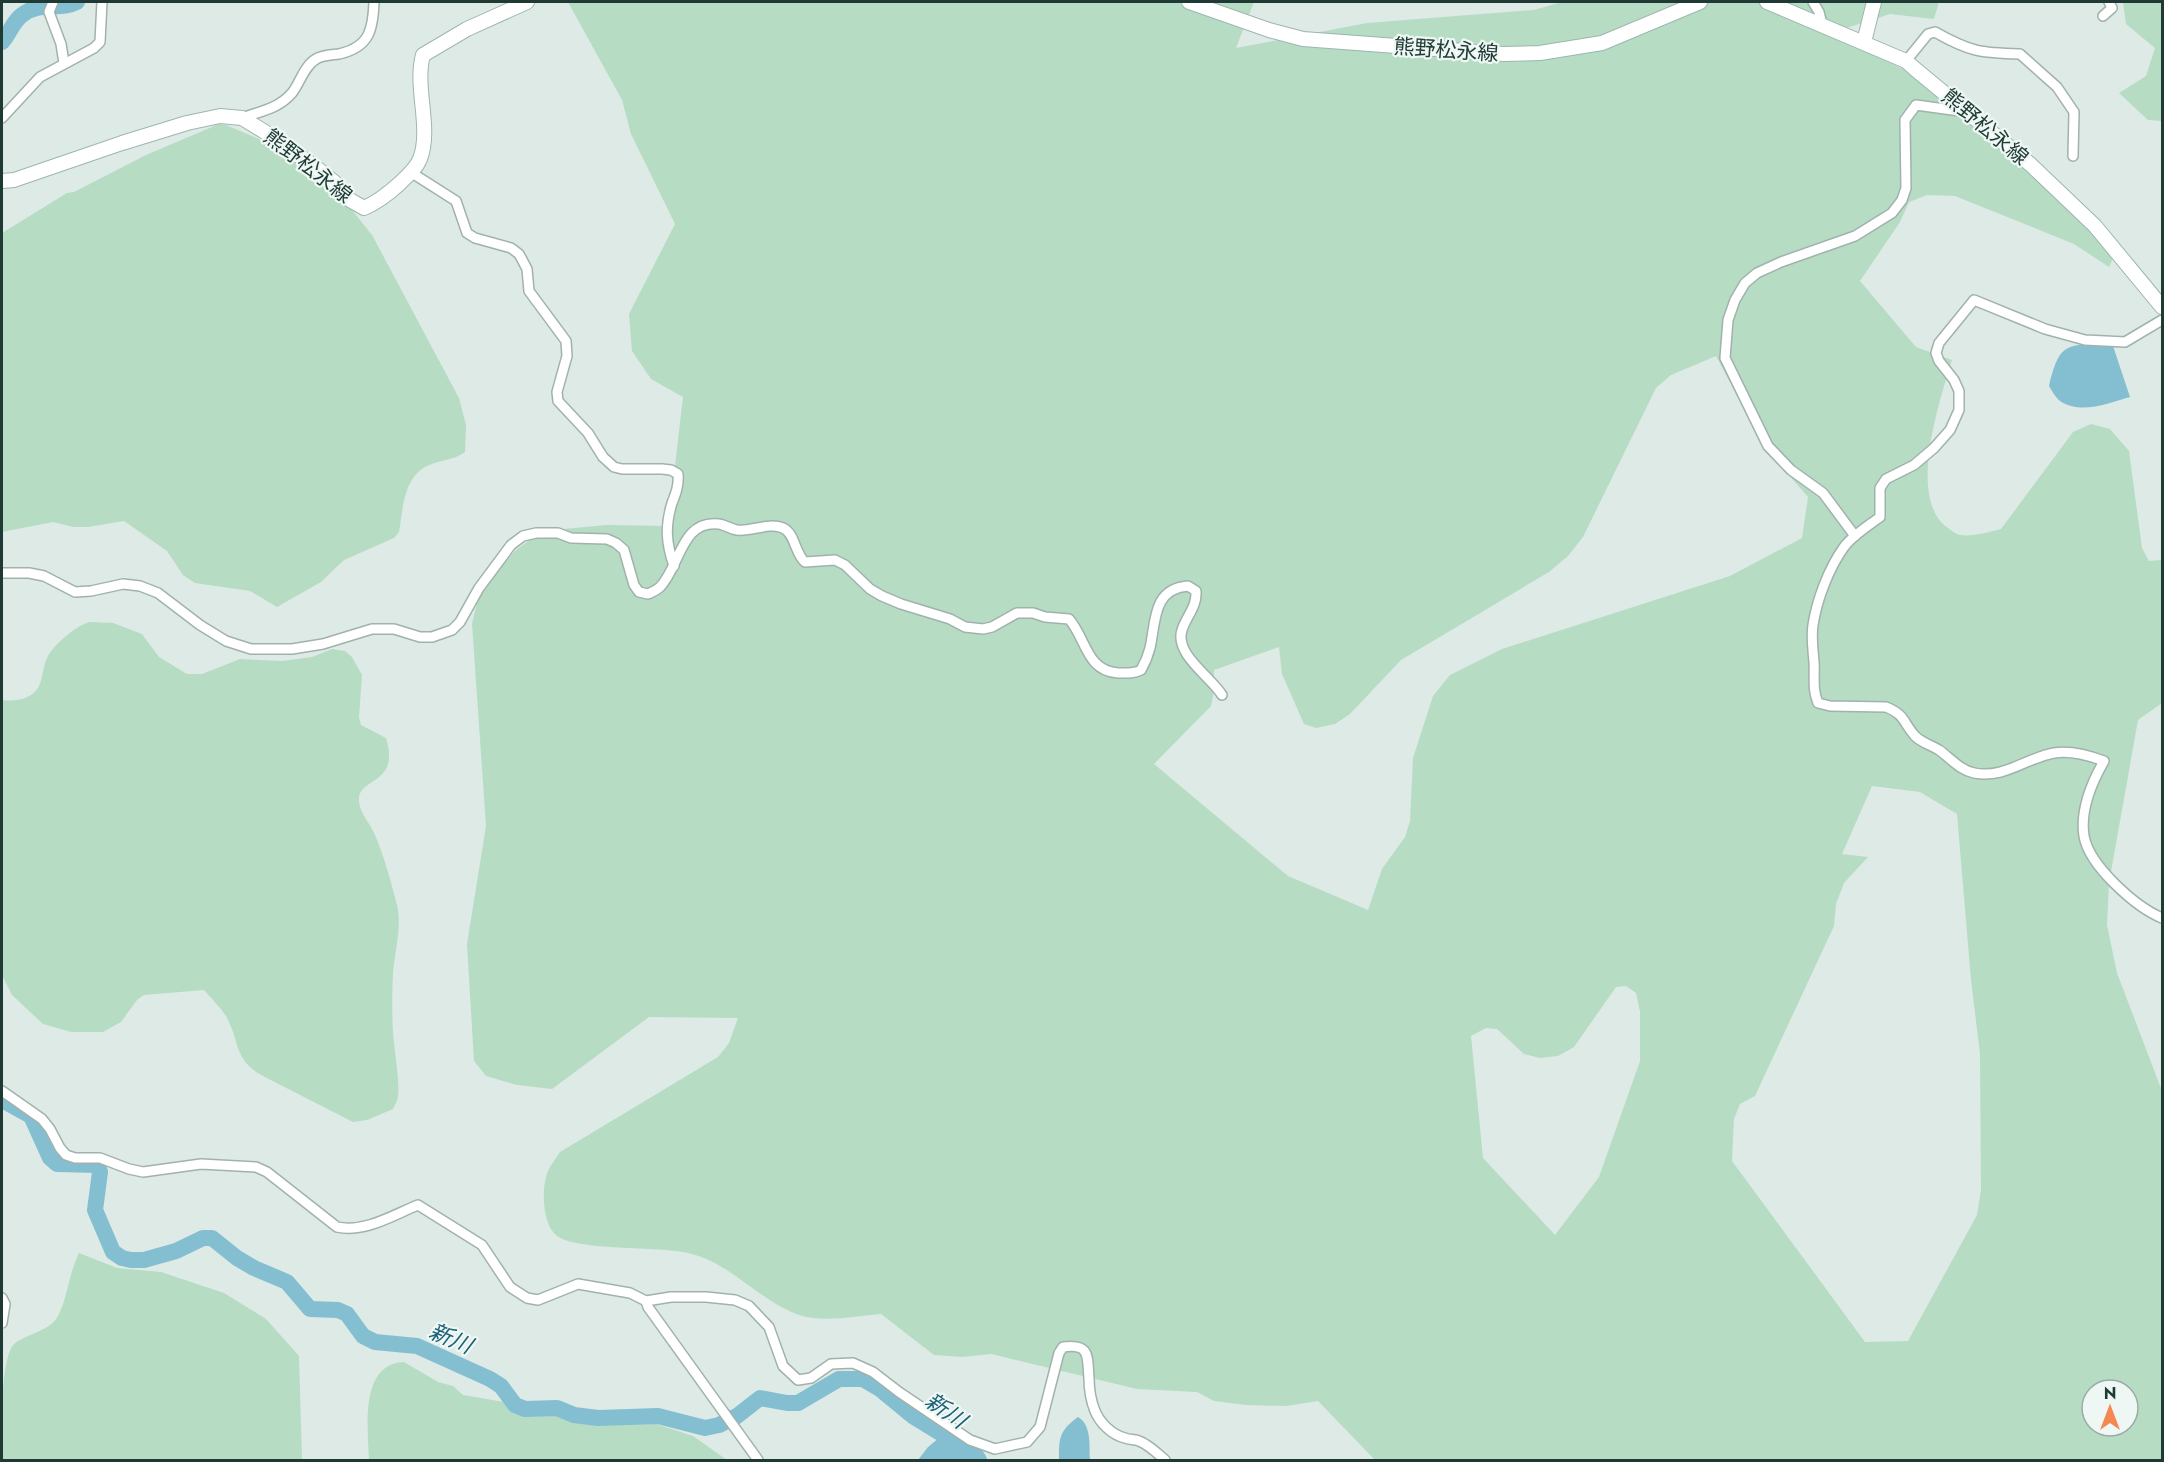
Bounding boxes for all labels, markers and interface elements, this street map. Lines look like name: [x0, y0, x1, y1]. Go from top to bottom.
street label: 熊野松永線: [1393, 31, 1499, 69]
street label: 熊野松永線: [1935, 82, 2035, 172]
street label: 熊野松永線: [257, 122, 359, 210]
water label: 新川: [424, 1315, 479, 1362]
north arrow: [2080, 1378, 2140, 1438]
text: N: [2104, 1382, 2116, 1405]
water label: 新川: [919, 1384, 975, 1437]

